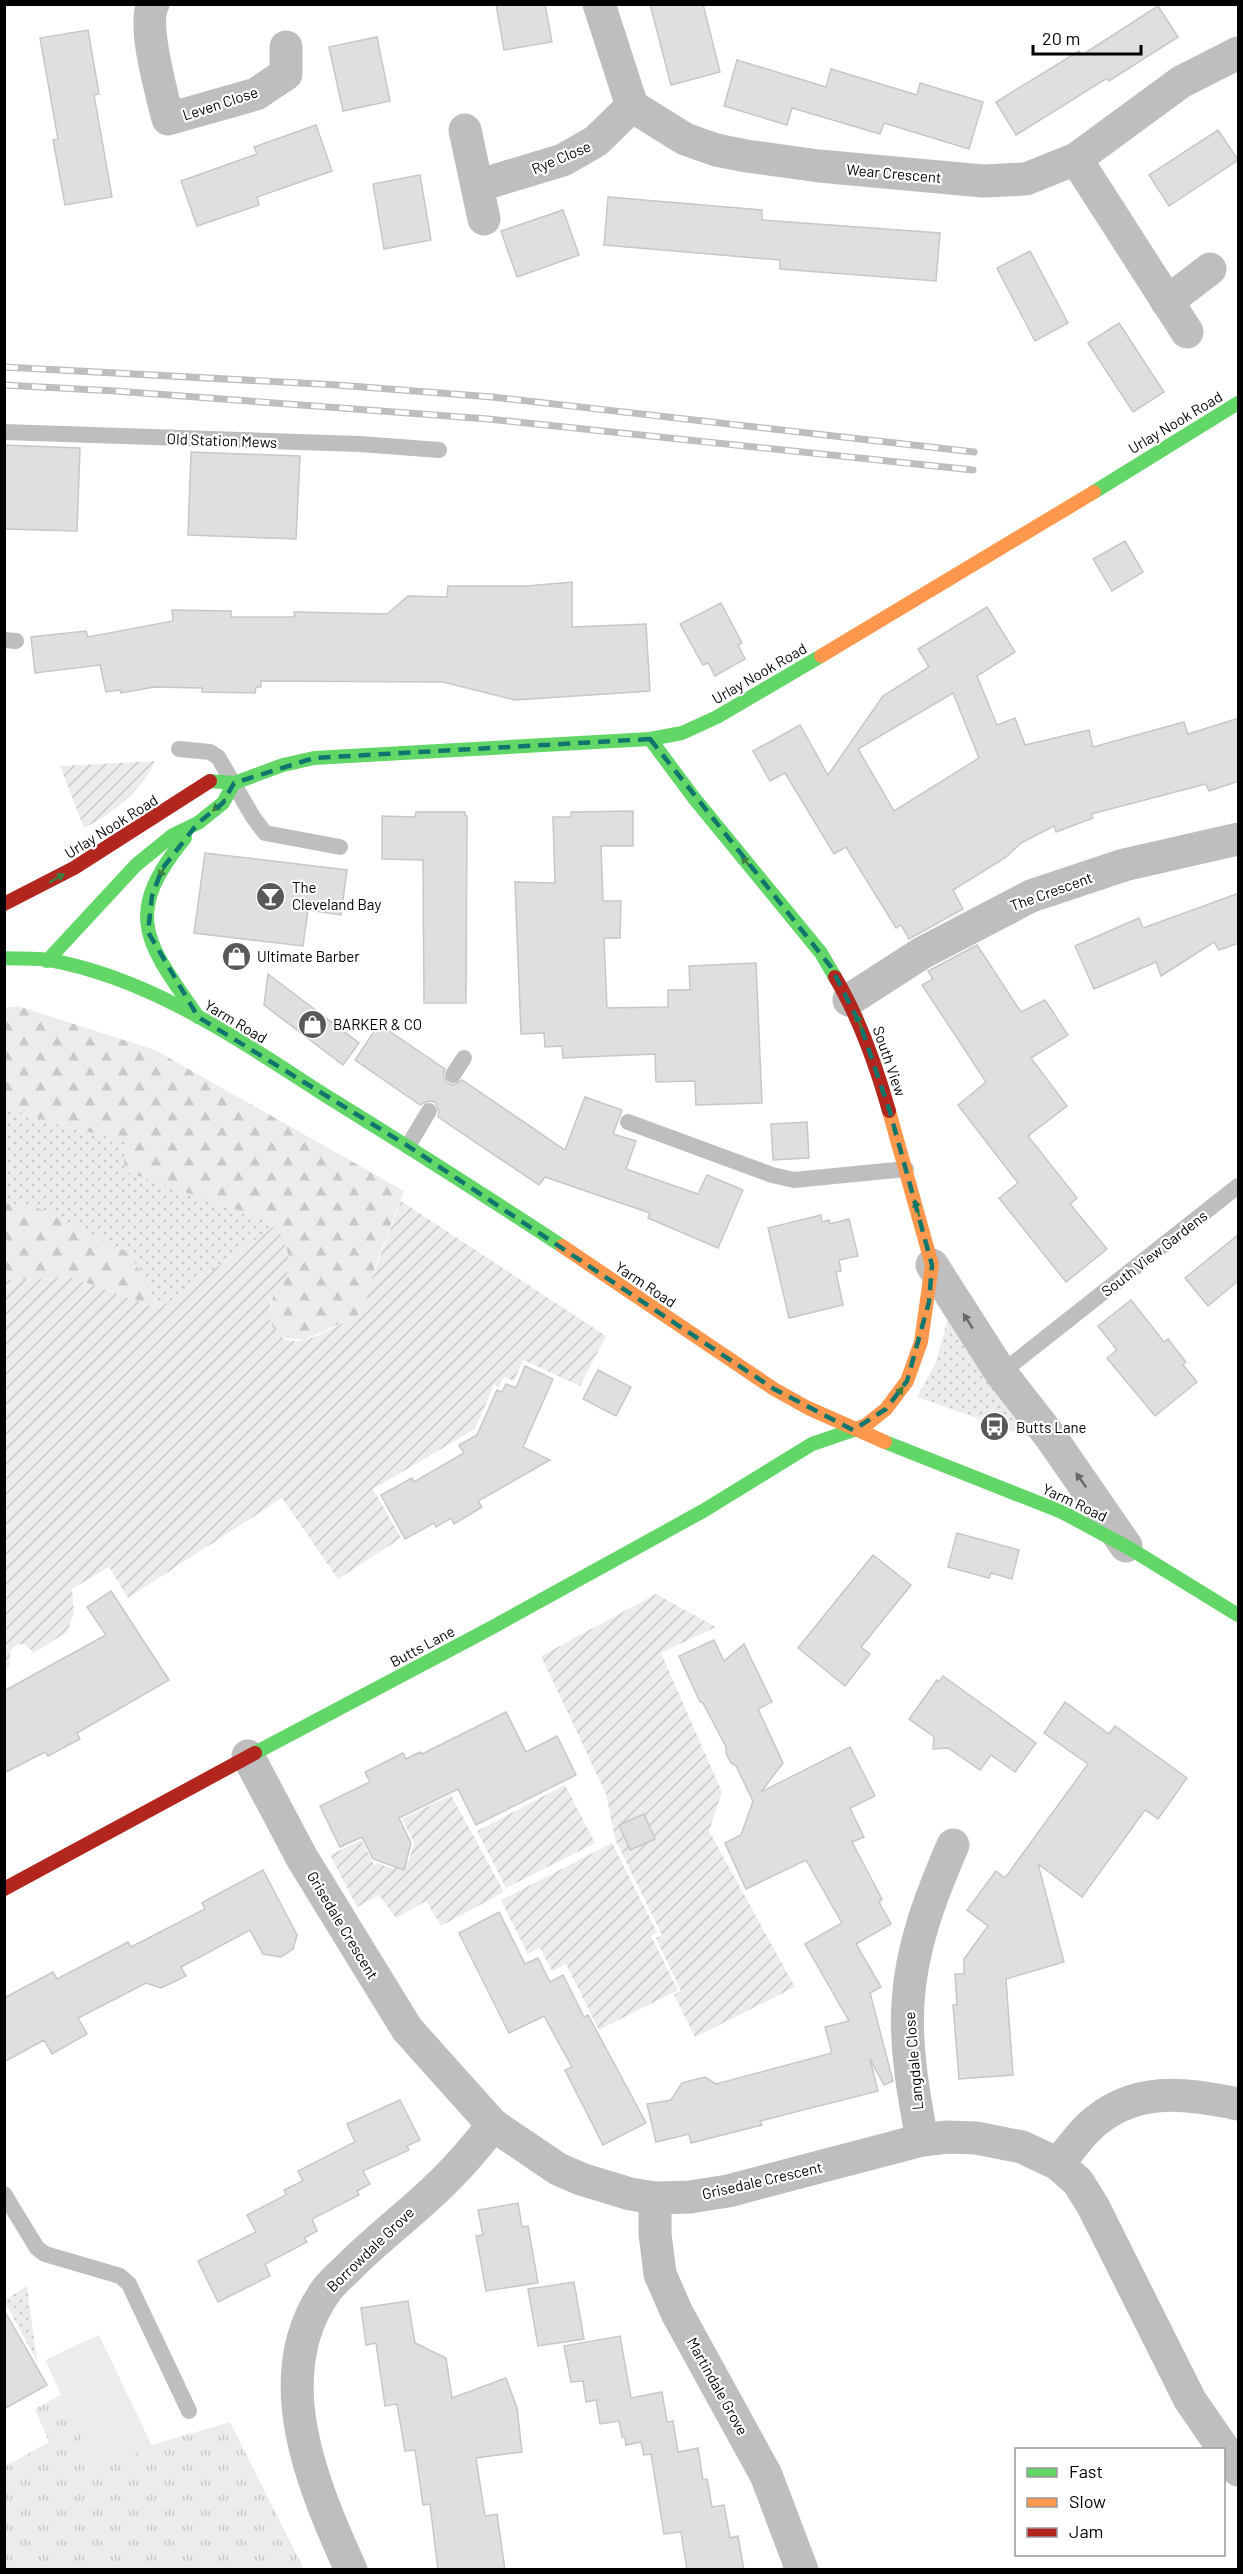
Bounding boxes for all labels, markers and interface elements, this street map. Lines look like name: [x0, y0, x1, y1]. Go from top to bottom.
scale bar: [1033, 18, 1141, 56]
text: 20 m: [1042, 27, 1080, 49]
street label: Leven Close: [180, 82, 260, 124]
street label: Rye Close: [529, 136, 593, 178]
street label: Wear Crescent: [846, 160, 942, 186]
street label: Urlay Nook Road: [1125, 387, 1225, 457]
street label: Old Station Mews: [167, 429, 277, 451]
street label: Urlay Nook Road: [708, 639, 810, 707]
street label: Urlay Nook Road: [61, 790, 161, 862]
one-way arrow: [211, 798, 226, 812]
one-way arrow: [741, 855, 754, 871]
one-way arrow: [158, 862, 168, 879]
street label: The Crescent: [1007, 868, 1095, 914]
one-way arrow: [49, 873, 66, 883]
place label: The Cleveland Bay: [292, 878, 381, 913]
bar icon: The Cleveland Bay: [255, 880, 287, 912]
shop icon: Ultimate Barber: [220, 940, 252, 972]
place label: Ultimate Barber: [257, 947, 360, 965]
street label: Yarm Road: [202, 995, 270, 1047]
shop icon: BARKER & CO: [296, 1008, 328, 1040]
one-way arrow: [854, 1012, 864, 1030]
place label: BARKER & CO: [333, 1015, 422, 1033]
street label: South View: [870, 1024, 910, 1099]
one-way arrow: [911, 1199, 921, 1217]
street label: South View Gardens: [1097, 1206, 1211, 1300]
street label: Yarm Road: [612, 1257, 680, 1311]
one-way arrow: [962, 1314, 974, 1330]
one-way arrow: [892, 1387, 904, 1403]
bus stop icon: Butts Lane: [979, 1411, 1011, 1443]
place label: Butts Lane: [1016, 1418, 1087, 1436]
one-way arrow: [1075, 1473, 1087, 1489]
street label: Yarm Road: [1040, 1479, 1110, 1525]
street label: Butts Lane: [387, 1621, 457, 1671]
street label: Grisedale Crescent: [304, 1868, 382, 1982]
street label: Langdale Close: [900, 2011, 926, 2111]
street label: Grisedale Crescent: [700, 2157, 824, 2203]
street label: Borrowdale Grove: [323, 2203, 417, 2295]
street label: Martindale Grove: [684, 2334, 752, 2438]
legend: [1015, 2448, 1225, 2556]
text: Fast: [1069, 2460, 1103, 2482]
text: Slow: [1069, 2490, 1106, 2512]
text: Jam: [1069, 2520, 1103, 2542]

